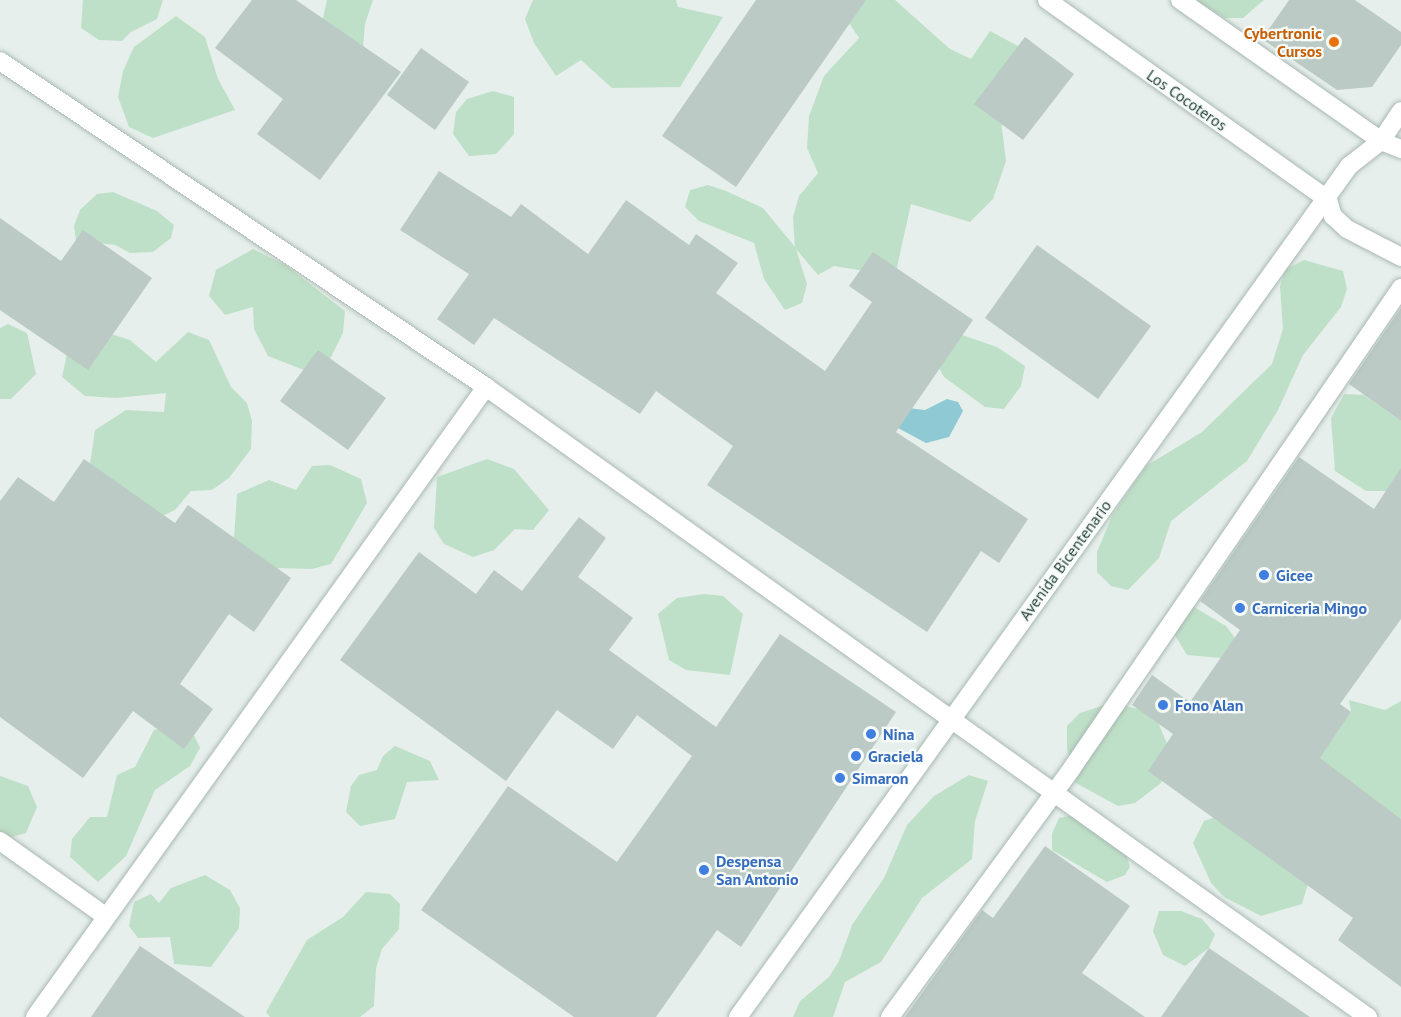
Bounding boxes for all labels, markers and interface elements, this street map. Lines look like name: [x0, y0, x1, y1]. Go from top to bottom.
place label: Cybertronic Cursos: [1244, 23, 1322, 61]
marker: Cybertronic Cursos: [1327, 35, 1341, 49]
street label: Los Cocoteros: [1143, 65, 1231, 135]
street label: Avenida Bicentenario: [1015, 496, 1115, 624]
place label: Gicee: [1276, 565, 1313, 585]
marker: Gicee: [1257, 568, 1271, 582]
place label: Carniceria Mingo: [1252, 598, 1367, 618]
marker: Carniceria Mingo: [1233, 601, 1247, 615]
place label: Fono Alan: [1175, 695, 1244, 715]
marker: Fono Alan: [1156, 698, 1170, 712]
place label: Nina: [883, 724, 914, 744]
marker: Nina: [864, 727, 878, 741]
place label: Graciela: [868, 746, 923, 766]
marker: Graciela: [849, 749, 863, 763]
place label: Simaron: [852, 768, 909, 788]
marker: Simaron: [833, 771, 847, 785]
place label: Despensa San Antonio: [716, 851, 799, 889]
marker: Despensa San Antonio: [697, 863, 711, 877]

